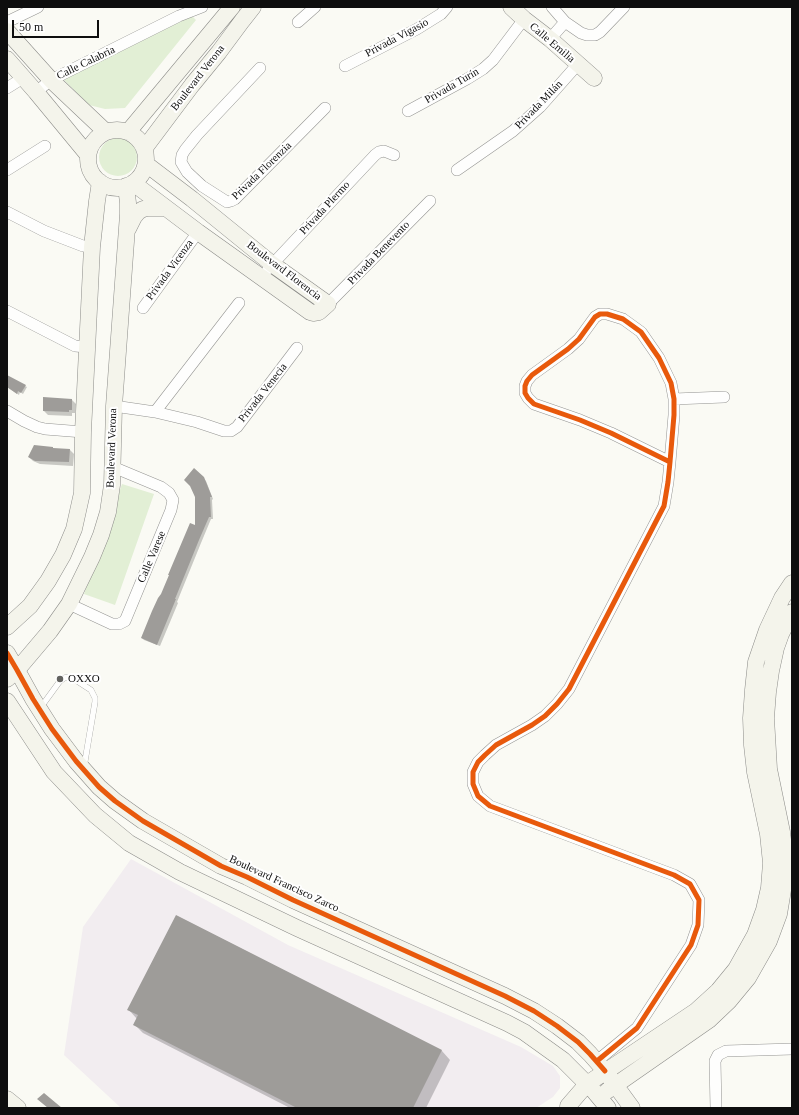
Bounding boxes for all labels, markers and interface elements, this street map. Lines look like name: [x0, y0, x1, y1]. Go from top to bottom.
scale bar: [14, 12, 101, 38]
street label: Privada Vigasio: [363, 16, 431, 60]
text: 50 m: [19, 20, 43, 34]
street label: Calle Emilia: [527, 20, 577, 66]
street label: Calle Calabria: [55, 43, 117, 83]
street label: Boulevard Verona: [168, 43, 228, 113]
street label: Privada Turín: [423, 65, 481, 107]
street label: Privada Milán: [513, 78, 565, 132]
street label: Privada Florenzia: [229, 139, 295, 203]
street label: Privada Plermo: [297, 179, 353, 237]
street label: Privada Benevento: [345, 218, 413, 288]
street label: Privada Vicenza: [144, 237, 196, 303]
street label: Boulevard Florencia: [244, 239, 324, 303]
street label: Privada Venecia: [236, 361, 290, 425]
street label: Boulevard Verona: [104, 408, 120, 488]
street label: Calle Varese: [135, 529, 169, 585]
place label: OXXO: [68, 672, 100, 686]
marker: OXXO: [55, 674, 65, 684]
street label: Boulevard Francisco Zarco: [227, 853, 341, 915]

